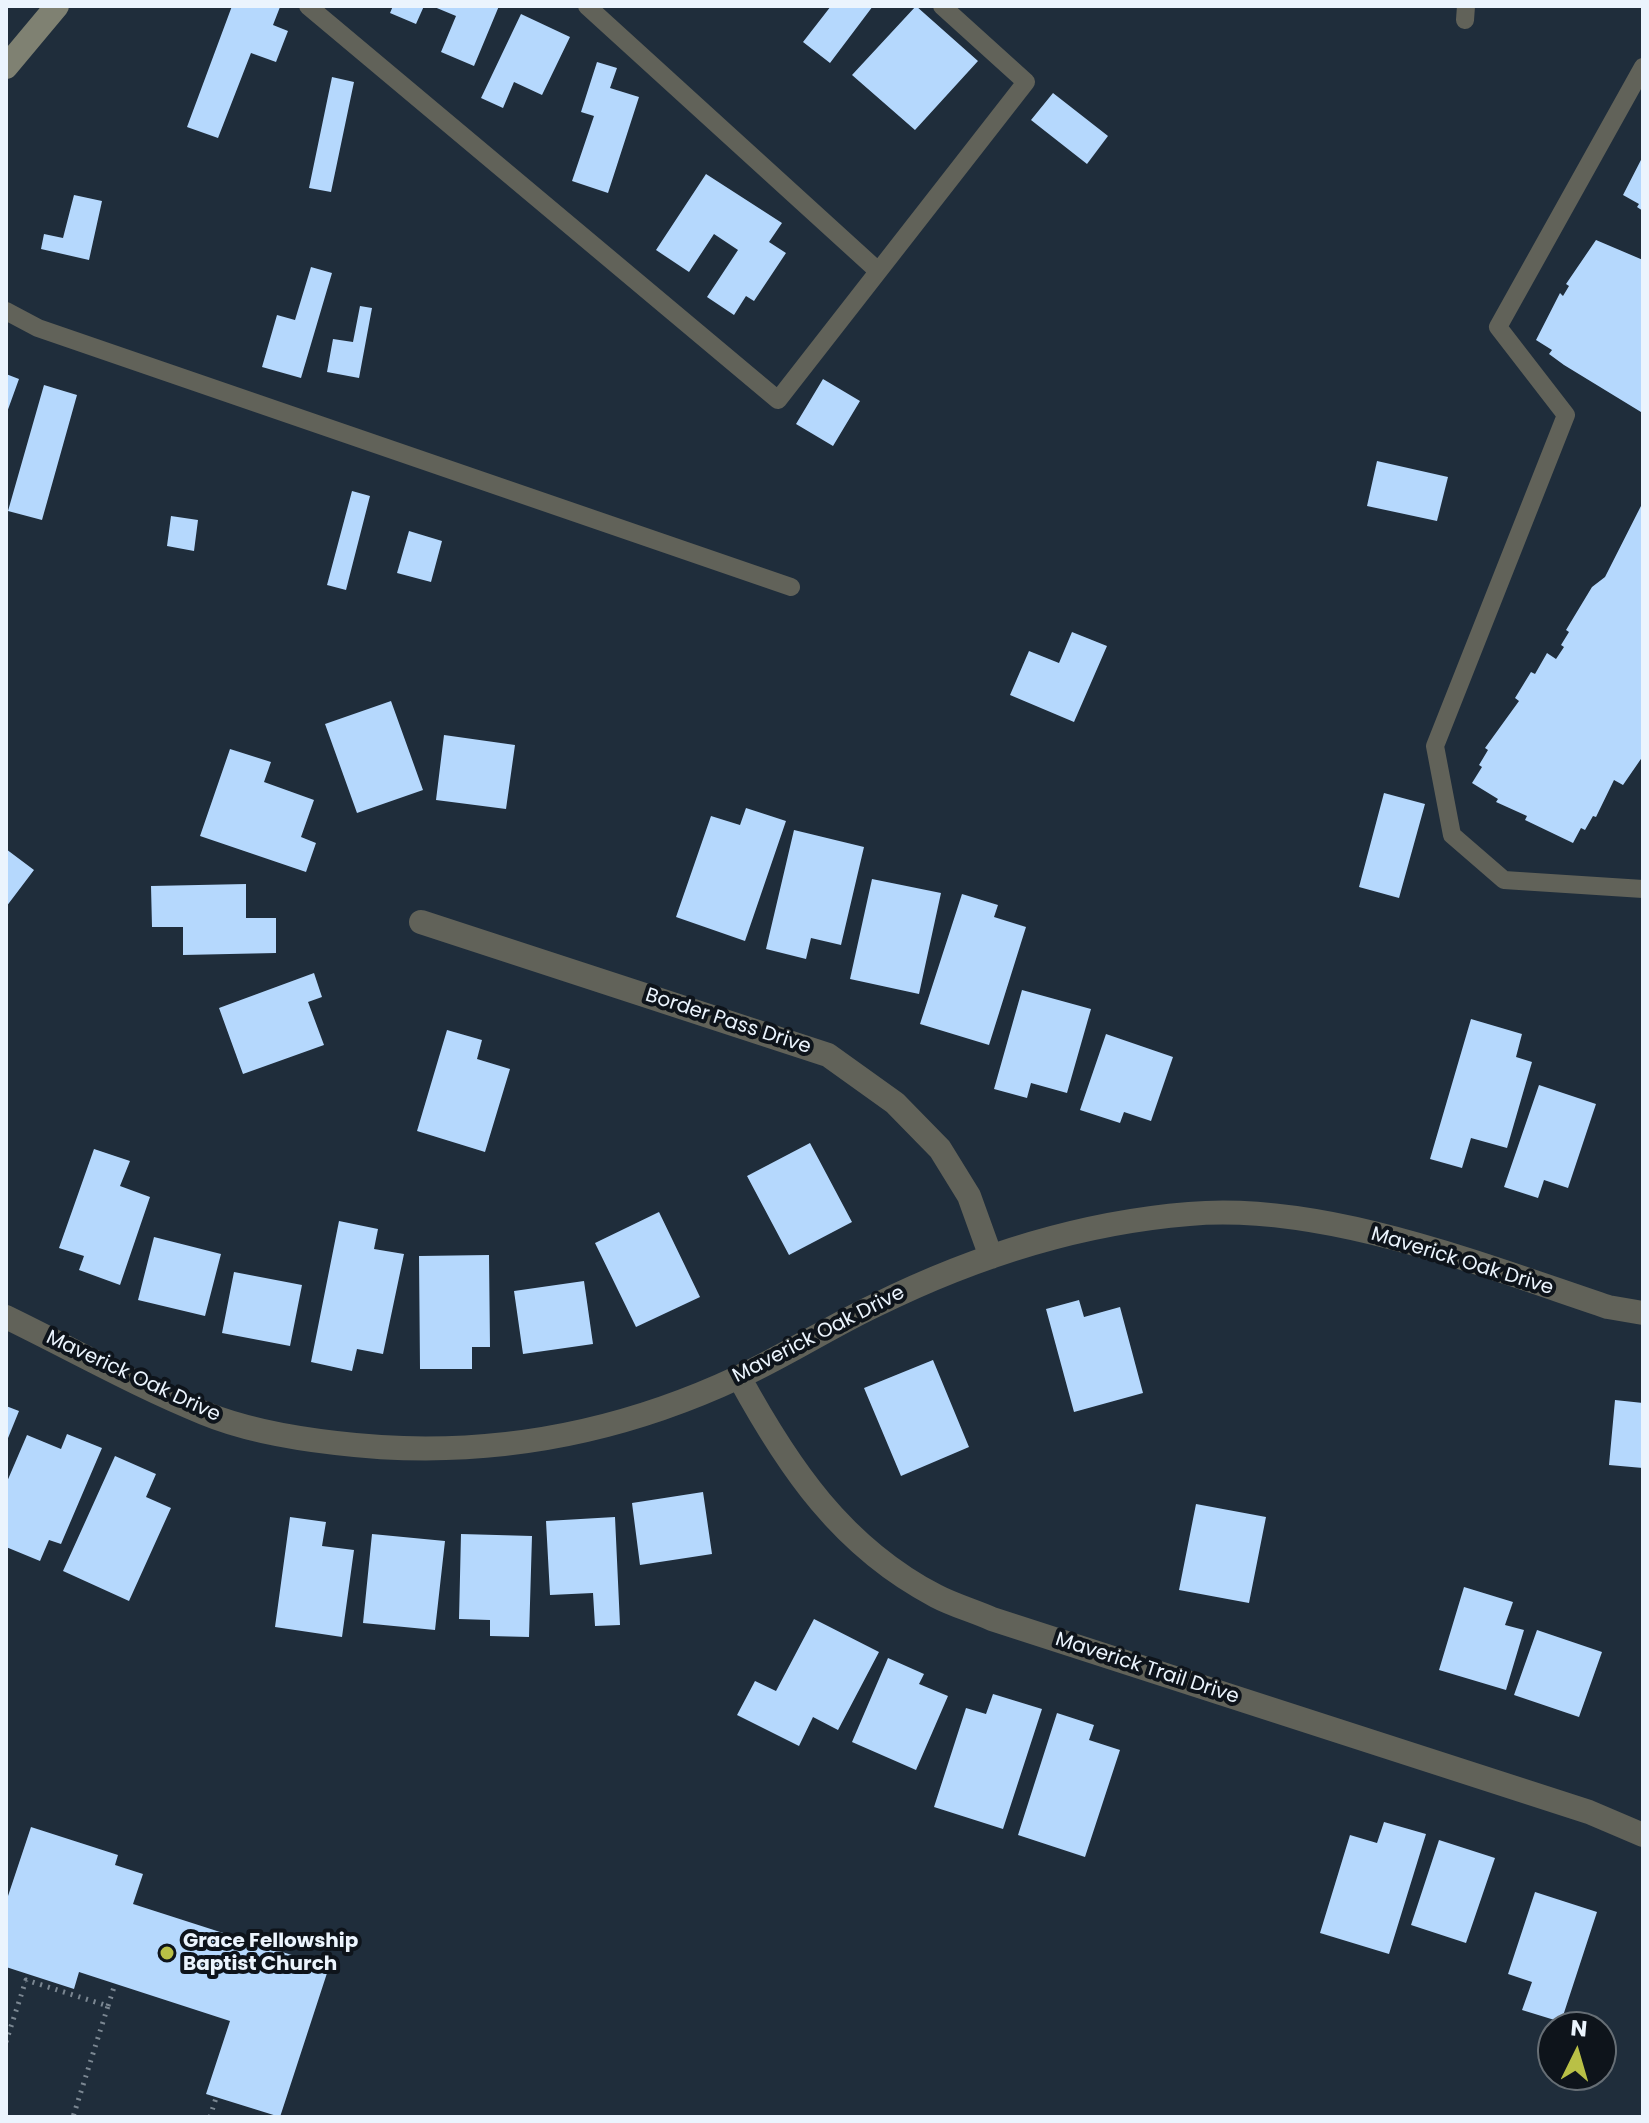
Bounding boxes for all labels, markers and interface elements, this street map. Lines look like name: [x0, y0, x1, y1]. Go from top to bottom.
street label: Border Pass Drive: [642, 984, 814, 1060]
street label: Maverick Oak Drive: [1368, 1223, 1556, 1301]
street label: Maverick Oak Drive: [729, 1281, 909, 1389]
street label: Maverick Oak Drive: [42, 1326, 224, 1428]
street label: Maverick Trail Drive: [1052, 1628, 1242, 1710]
place label: Grace Fellowship Baptist Church: [183, 1930, 358, 1977]
marker: Grace Fellowship Baptist Church: [158, 1944, 176, 1962]
north arrow: [1537, 2011, 1617, 2091]
text: N: [1569, 2012, 1589, 2045]

